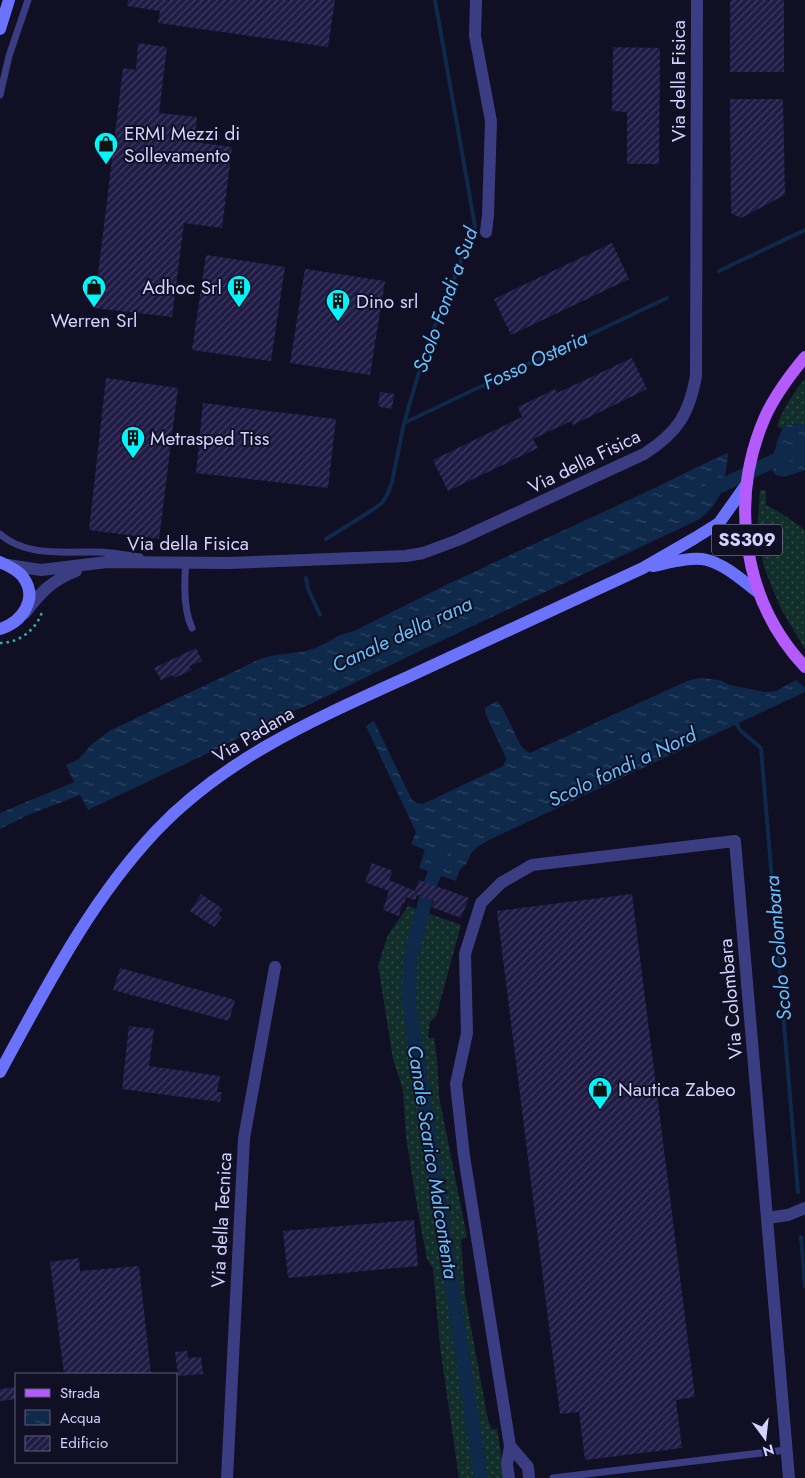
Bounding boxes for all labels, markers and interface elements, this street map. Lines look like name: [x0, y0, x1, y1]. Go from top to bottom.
street label: Via della Fisica: [665, 20, 692, 142]
place label: ERMI Mezzi di Sollevamento: [124, 120, 240, 169]
shop icon: ERMI Mezzi di Sollevamento: [93, 131, 119, 165]
water label: Scolo Fondi a Sud: [406, 223, 486, 377]
shop icon: Werren Srl: [81, 274, 107, 308]
place label: Adhoc Srl: [142, 274, 222, 301]
building icon: Adhoc Srl: [226, 274, 252, 308]
building icon: Dino srl: [325, 288, 351, 322]
place label: Dino srl: [356, 288, 418, 315]
place label: Werren Srl: [51, 307, 137, 334]
water label: Fosso Osteria: [478, 324, 592, 397]
street label: Via della Fisica: [524, 423, 645, 500]
building icon: Metrasped Tiss: [120, 425, 146, 459]
place label: Metrasped Tiss: [150, 425, 270, 452]
road number: SS309: [712, 524, 782, 556]
street label: Via della Fisica: [127, 530, 249, 557]
water label: Canale della rana: [327, 589, 477, 680]
street label: Via Padana: [208, 700, 299, 769]
water label: Scolo fondi a Nord: [543, 720, 702, 815]
water label: Scolo Colombara: [758, 874, 799, 1022]
street label: Via Colombara: [712, 938, 749, 1060]
water label: Canale Scarico Malcontenta: [400, 1043, 465, 1281]
shop icon: Nautica Zabeo: [587, 1076, 613, 1110]
place label: Nautica Zabeo: [618, 1076, 736, 1103]
street label: Via della Tecnica: [204, 1152, 239, 1288]
legend: [15, 1373, 178, 1463]
text: Strada: [60, 1382, 100, 1404]
text: Acqua: [60, 1407, 101, 1429]
north arrow: [740, 1413, 790, 1463]
text: Edificio: [60, 1432, 108, 1454]
text: N: [760, 1439, 776, 1462]

